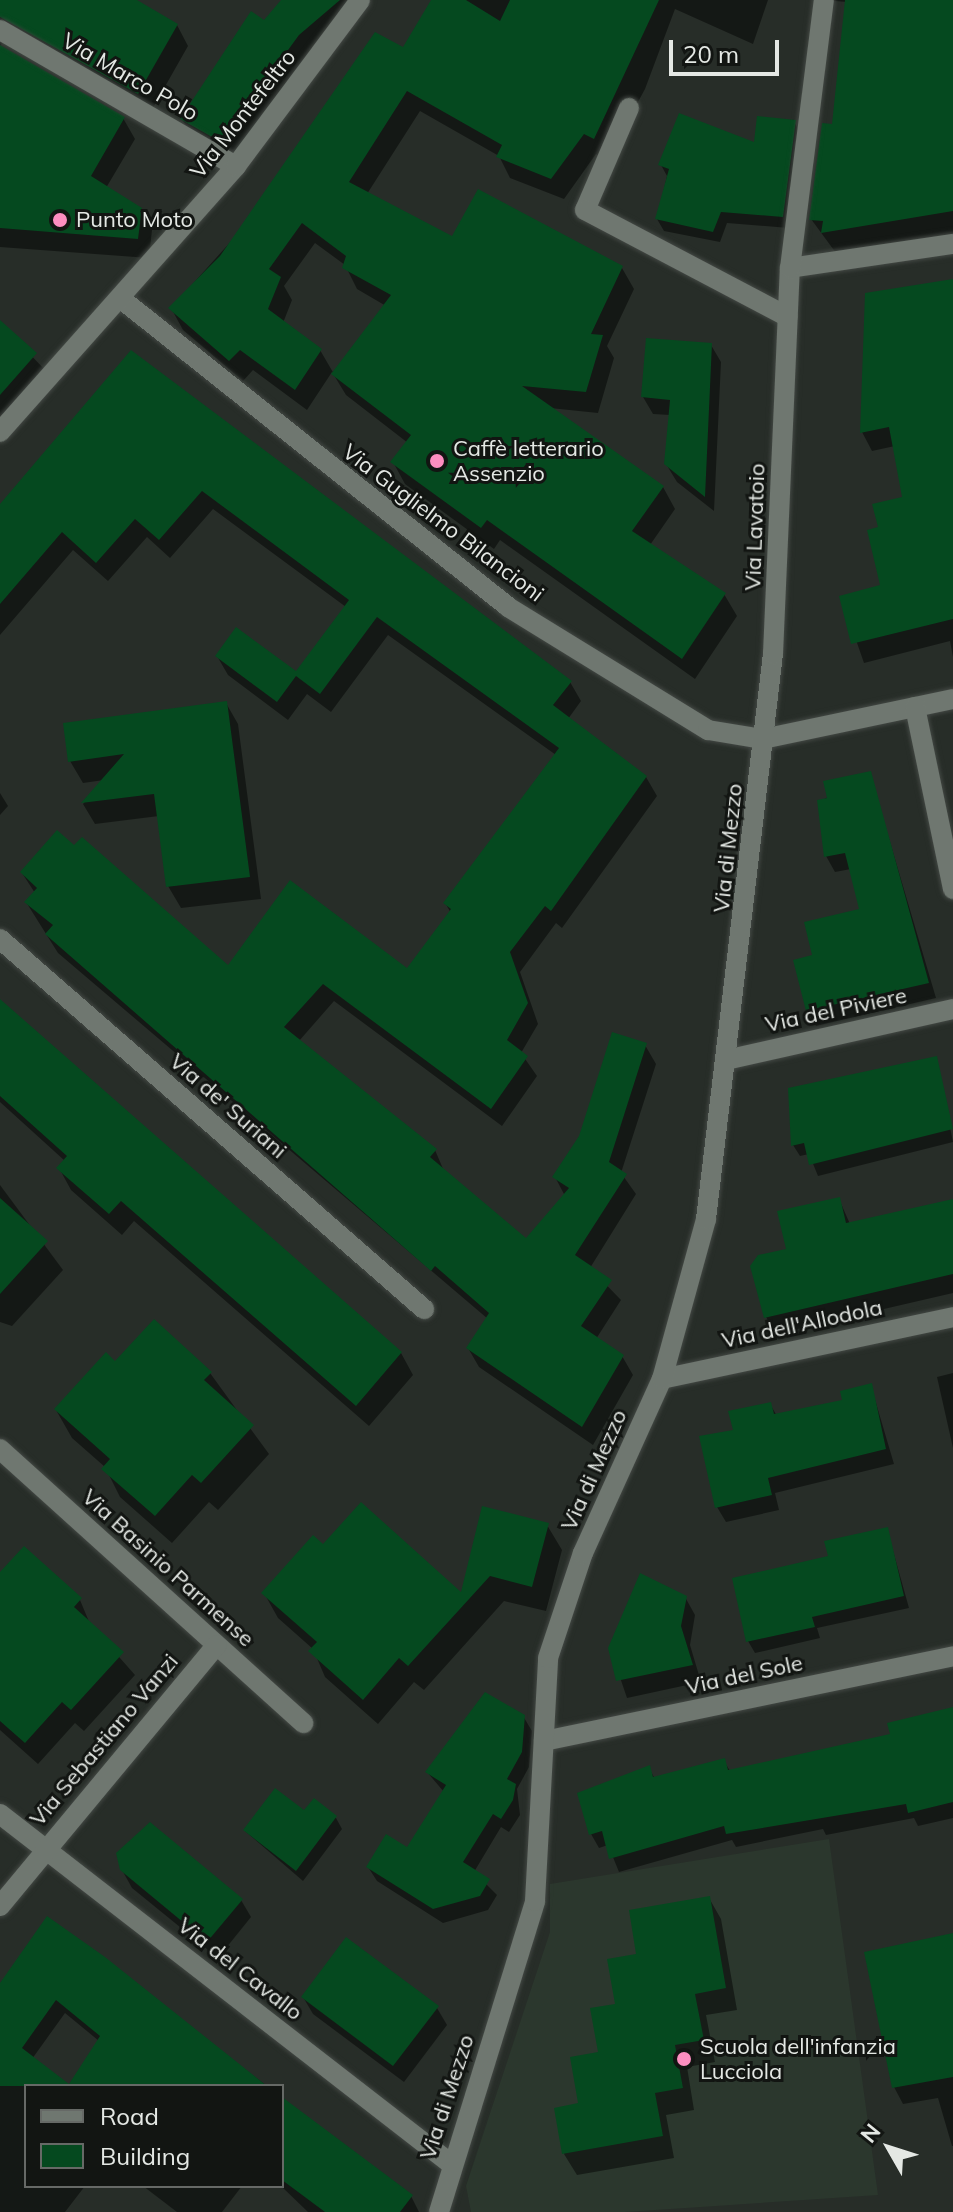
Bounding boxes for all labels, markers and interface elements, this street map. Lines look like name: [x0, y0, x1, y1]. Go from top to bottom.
scale bar: [673, 24, 783, 74]
street label: Via Marco Polo: [57, 27, 203, 127]
text: 20 m: [683, 39, 739, 69]
street label: Via Montefeltro: [185, 44, 301, 184]
place label: Punto Moto: [76, 207, 193, 233]
marker: Punto Moto: [51, 211, 69, 229]
place label: Caffè letterario Assenzio: [453, 435, 604, 486]
street label: Via Guglielmo Bilancioni: [337, 439, 549, 607]
marker: Caffè letterario Assenzio: [428, 452, 446, 470]
street label: Via Lavatoio: [740, 463, 770, 591]
street label: Via di Mezzo: [708, 782, 748, 914]
street label: Via del Piviere: [763, 982, 909, 1038]
street label: Via de' Suriani: [164, 1048, 292, 1164]
street label: Via dell'Allodola: [719, 1294, 885, 1354]
street label: Via di Mezzo: [556, 1405, 632, 1535]
street label: Via Basinio Parmense: [77, 1484, 259, 1652]
street label: Via Sebastiano Vanzi: [24, 1649, 184, 1831]
street label: Via del Sole: [683, 1650, 805, 1700]
street label: Via del Cavallo: [172, 1912, 308, 2026]
street label: Via di Mezzo: [414, 2031, 480, 2163]
place label: Scuola dell'infanzia Lucciola: [700, 2033, 896, 2084]
marker: Scuola dell'infanzia Lucciola: [675, 2050, 693, 2068]
legend: [24, 2084, 284, 2188]
text: Road: [100, 2101, 159, 2131]
north arrow: [849, 2108, 929, 2188]
text: N: [854, 2118, 886, 2148]
text: Building: [100, 2141, 190, 2171]

